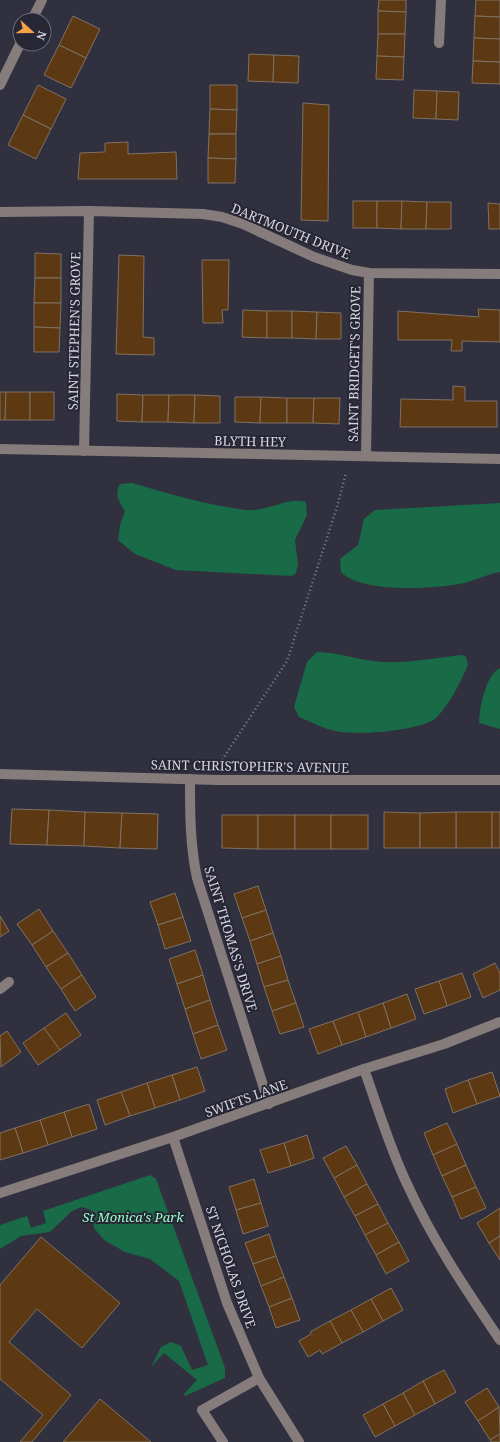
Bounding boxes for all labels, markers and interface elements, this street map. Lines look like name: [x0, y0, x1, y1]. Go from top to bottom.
north arrow: [12, 12, 52, 52]
text: N: [33, 29, 50, 43]
street label: DARTMOUTH DRIVE: [229, 199, 353, 263]
street label: SAINT STEPHEN'S GROVE: [64, 252, 84, 410]
street label: SAINT BRIDGET'S GROVE: [344, 286, 364, 442]
street label: BLYTH HEY: [214, 431, 287, 451]
street label: SAINT CHRISTOPHER'S AVENUE: [151, 755, 349, 777]
street label: SAINT THOMAS'S DRIVE: [200, 864, 262, 1014]
street label: SWIFTS LANE: [202, 1075, 290, 1121]
street label: ST NICHOLAS DRIVE: [202, 1203, 260, 1331]
park label: St Monica's Park: [82, 1208, 184, 1226]

